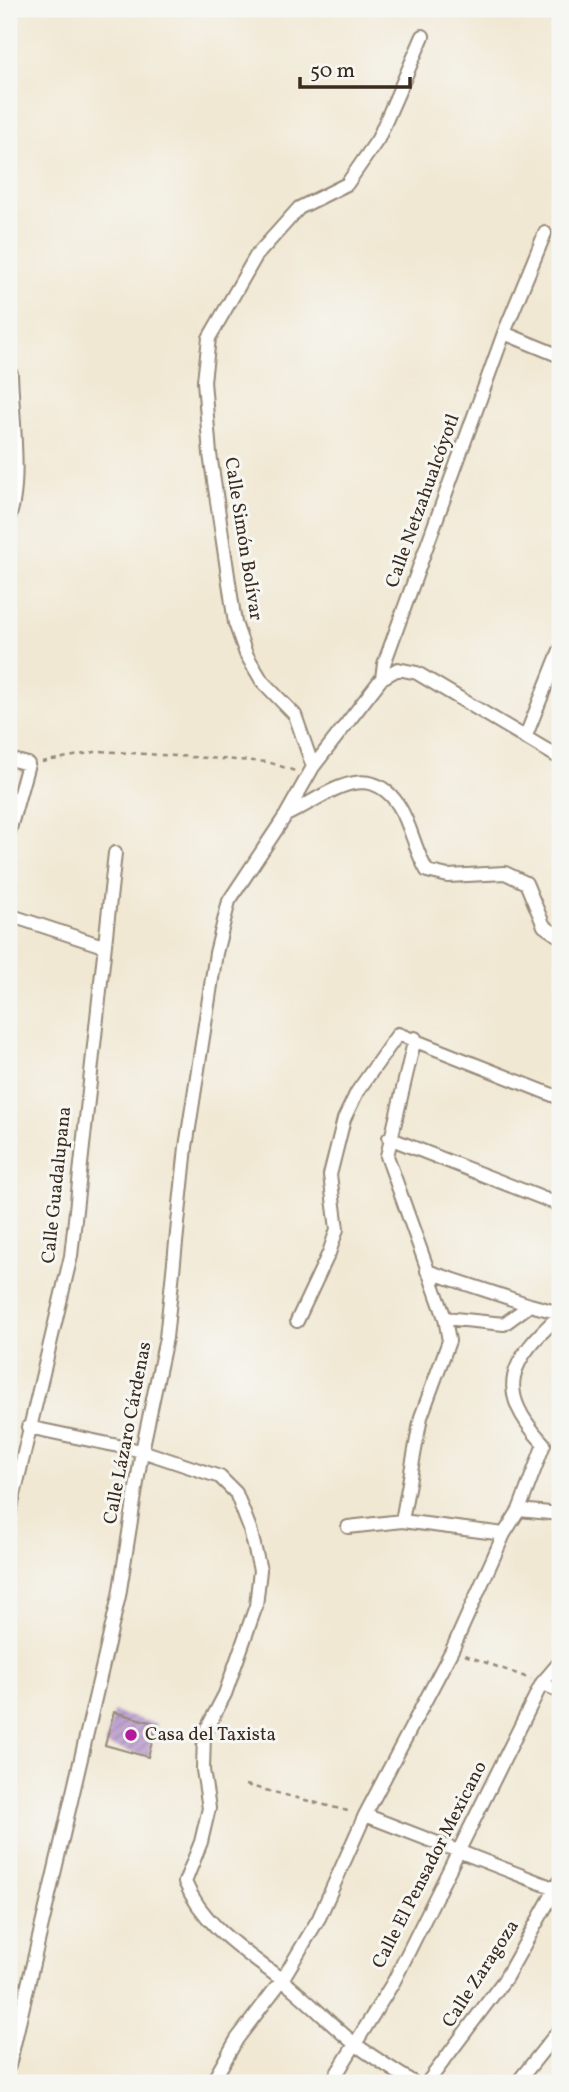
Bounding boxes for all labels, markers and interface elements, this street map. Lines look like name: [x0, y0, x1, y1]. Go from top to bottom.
scale bar: [300, 46, 410, 90]
text: 50 m: [310, 57, 355, 86]
street label: Calle Netzahualcóyotl: [379, 410, 467, 591]
street label: Calle Simón Bolívar: [217, 456, 269, 623]
street label: Calle Guadalupana: [36, 1105, 78, 1265]
street label: Calle Lázaro Cárdenas: [98, 1339, 158, 1527]
place label: Casa del Taxista: [145, 1722, 276, 1748]
marker: Casa del Taxista: [123, 1727, 139, 1743]
street label: Calle El Pensador Mexicano: [366, 1757, 494, 1973]
street label: Calle Zaragoza: [436, 1915, 526, 2033]

